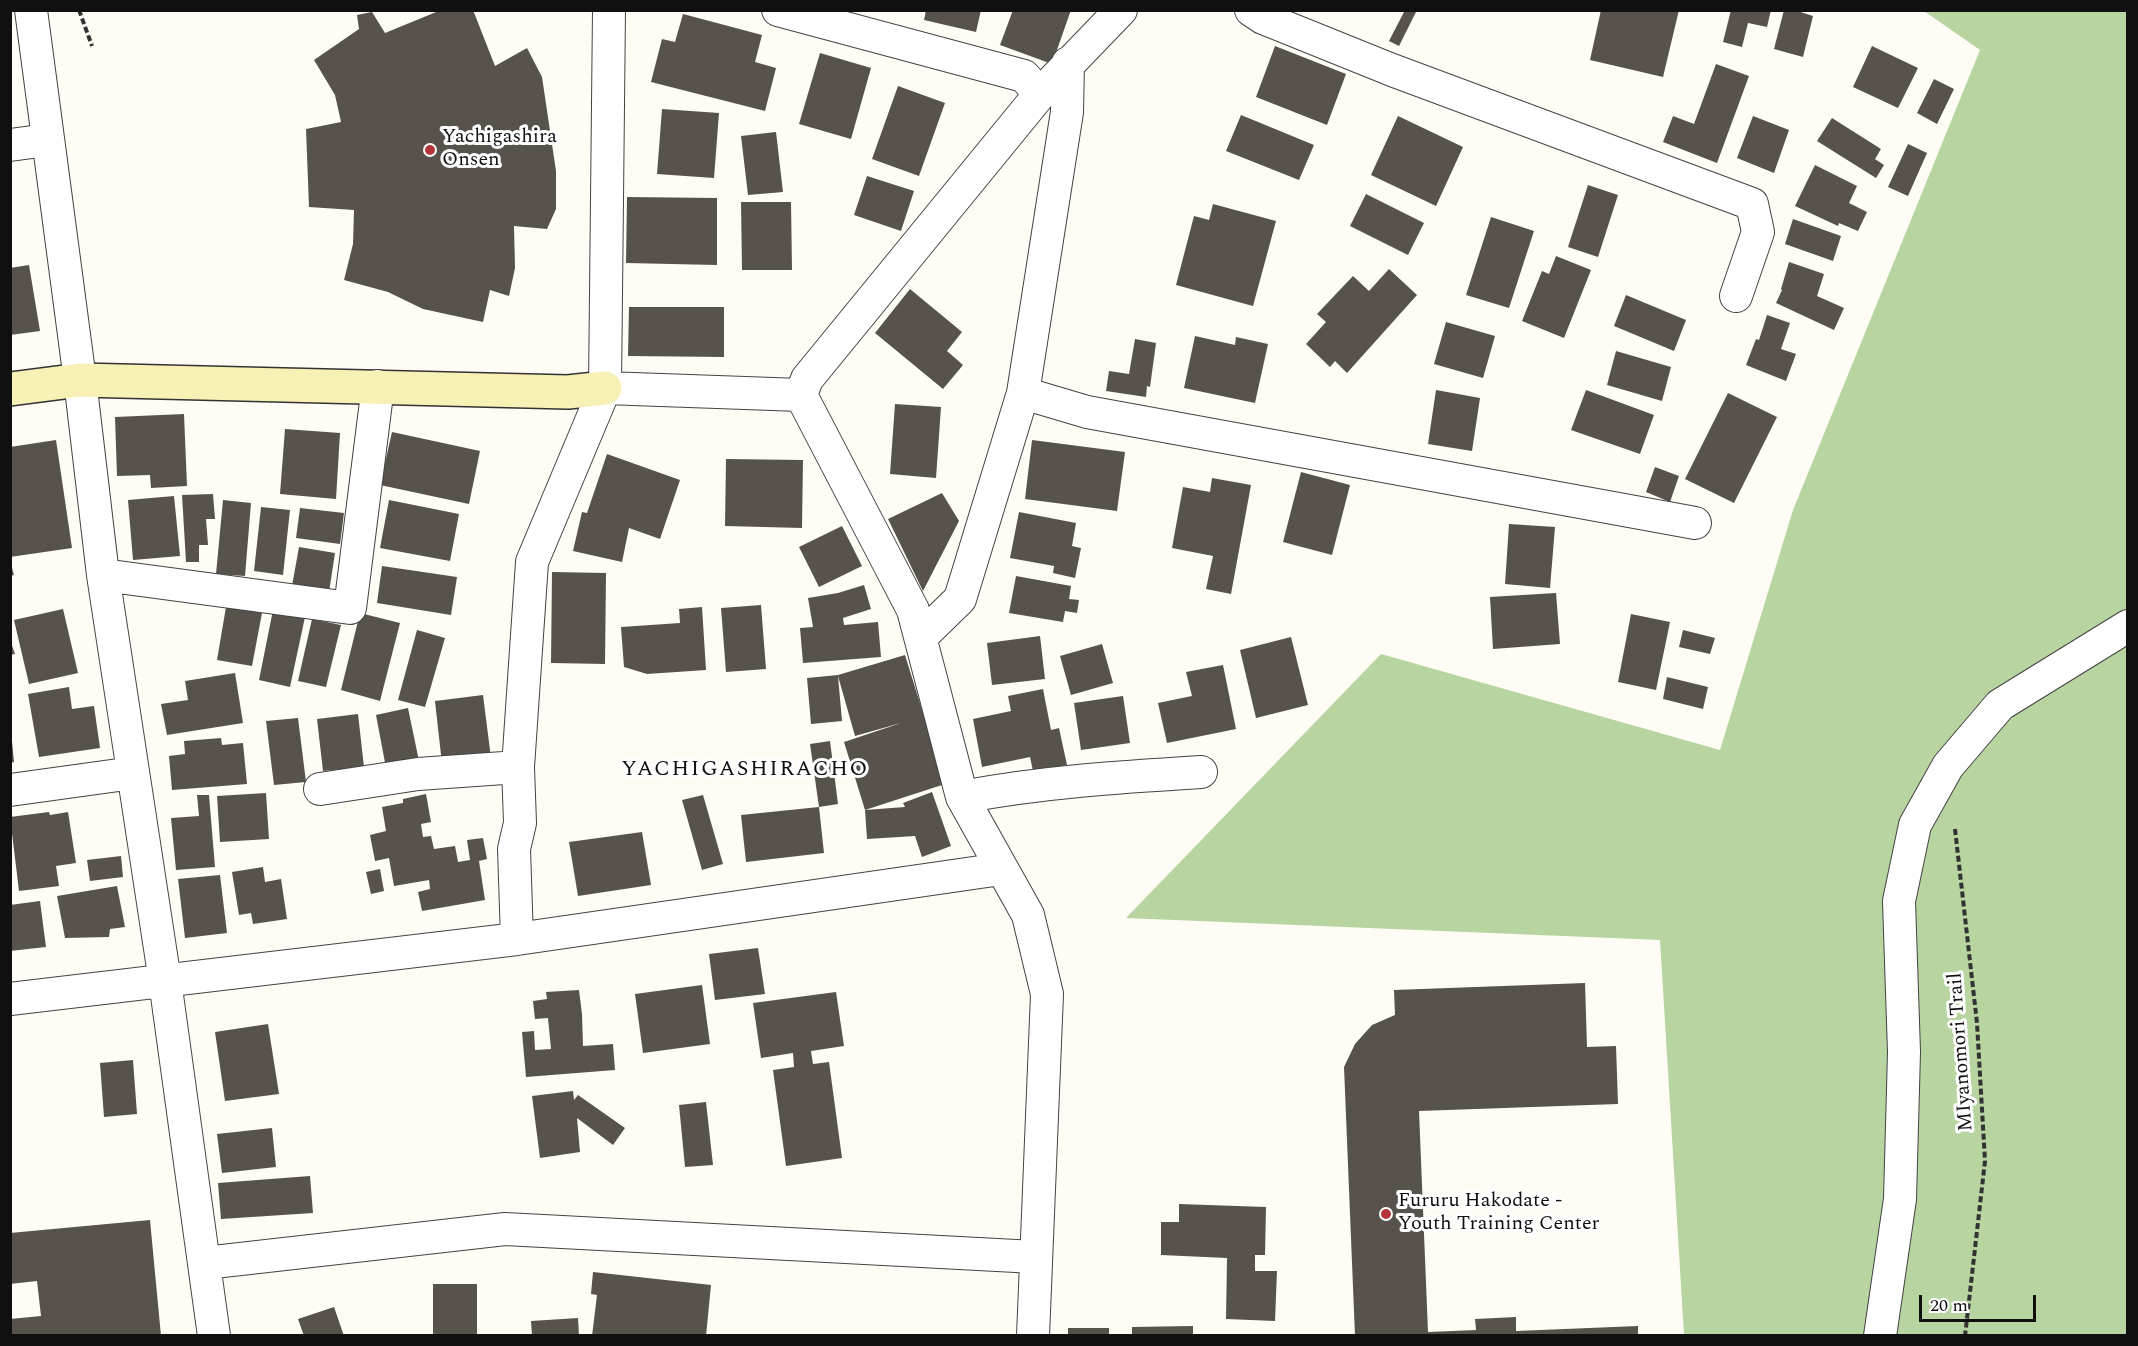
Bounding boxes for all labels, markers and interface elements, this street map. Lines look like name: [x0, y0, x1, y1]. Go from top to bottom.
place label: Yachigashira Onsen: [442, 126, 557, 173]
marker: Yachigashira Onsen: [423, 143, 437, 157]
district label: YACHIGASHIRACHO: [621, 758, 869, 784]
street label: MIyanomori Trail: [1944, 972, 1980, 1132]
place label: Fururu Hakodate - Youth Training Center: [1398, 1190, 1600, 1237]
marker: Fururu Hakodate - Youth Training Center: [1379, 1207, 1393, 1221]
scale bar: [1922, 1283, 2039, 1321]
text: 20 m: [1930, 1292, 1968, 1319]

